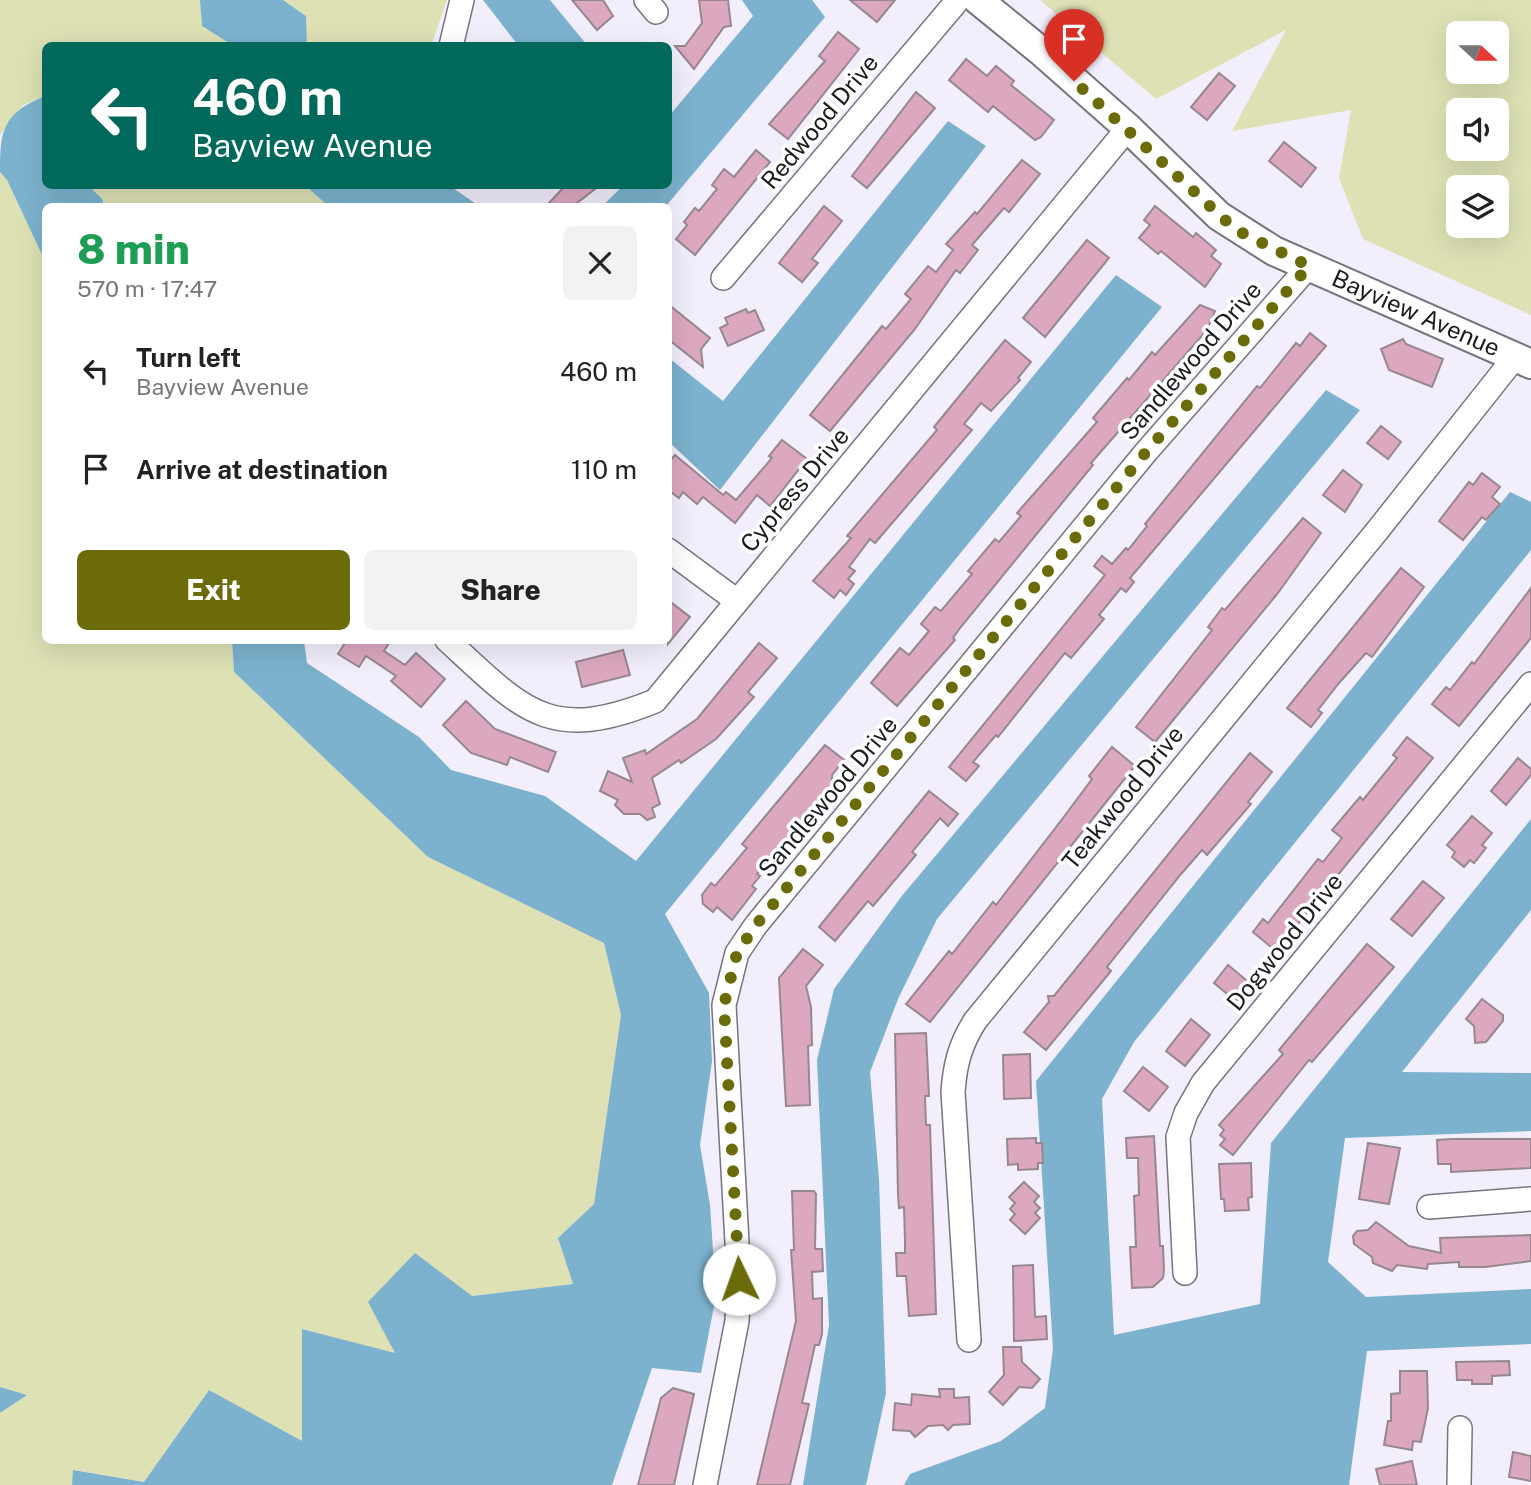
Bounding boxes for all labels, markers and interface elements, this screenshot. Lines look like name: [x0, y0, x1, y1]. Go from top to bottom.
pin: [1044, 9, 1104, 81]
icon: arrive: [1055, 20, 1093, 58]
north arrow: [1446, 21, 1508, 84]
map controls: [1446, 21, 1509, 238]
street label: Redwood Drive: [755, 48, 884, 194]
text: 460 m: [192, 68, 343, 126]
icon: left: [77, 70, 168, 161]
button: sound: [1446, 98, 1509, 161]
text: Bayview Avenue: [192, 127, 433, 164]
button: layers: [1446, 175, 1509, 238]
text: 8 min: [77, 224, 190, 273]
button: close: [563, 226, 637, 300]
street label: Bayview Avenue: [1328, 263, 1505, 362]
text: 570 m · 17:47: [77, 275, 217, 302]
street label: Sandlewood Drive: [1114, 275, 1267, 445]
text: Turn left: [136, 342, 241, 373]
icon: left: [77, 352, 115, 390]
text: 460 m: [560, 356, 637, 387]
text: Bayview Avenue: [136, 373, 309, 400]
street label: Cypress Drive: [734, 421, 854, 557]
icon: arrive: [77, 450, 115, 488]
text: Arrive at destination: [136, 454, 388, 485]
text: 110 m: [571, 454, 637, 485]
button: Exit: [77, 550, 350, 630]
button: Share: [364, 550, 637, 630]
street label: Sandlewood Drive: [752, 710, 903, 882]
street label: Teakwood Drive: [1056, 720, 1189, 875]
street label: Dogwood Drive: [1220, 867, 1348, 1016]
position arrow: [702, 1242, 776, 1316]

